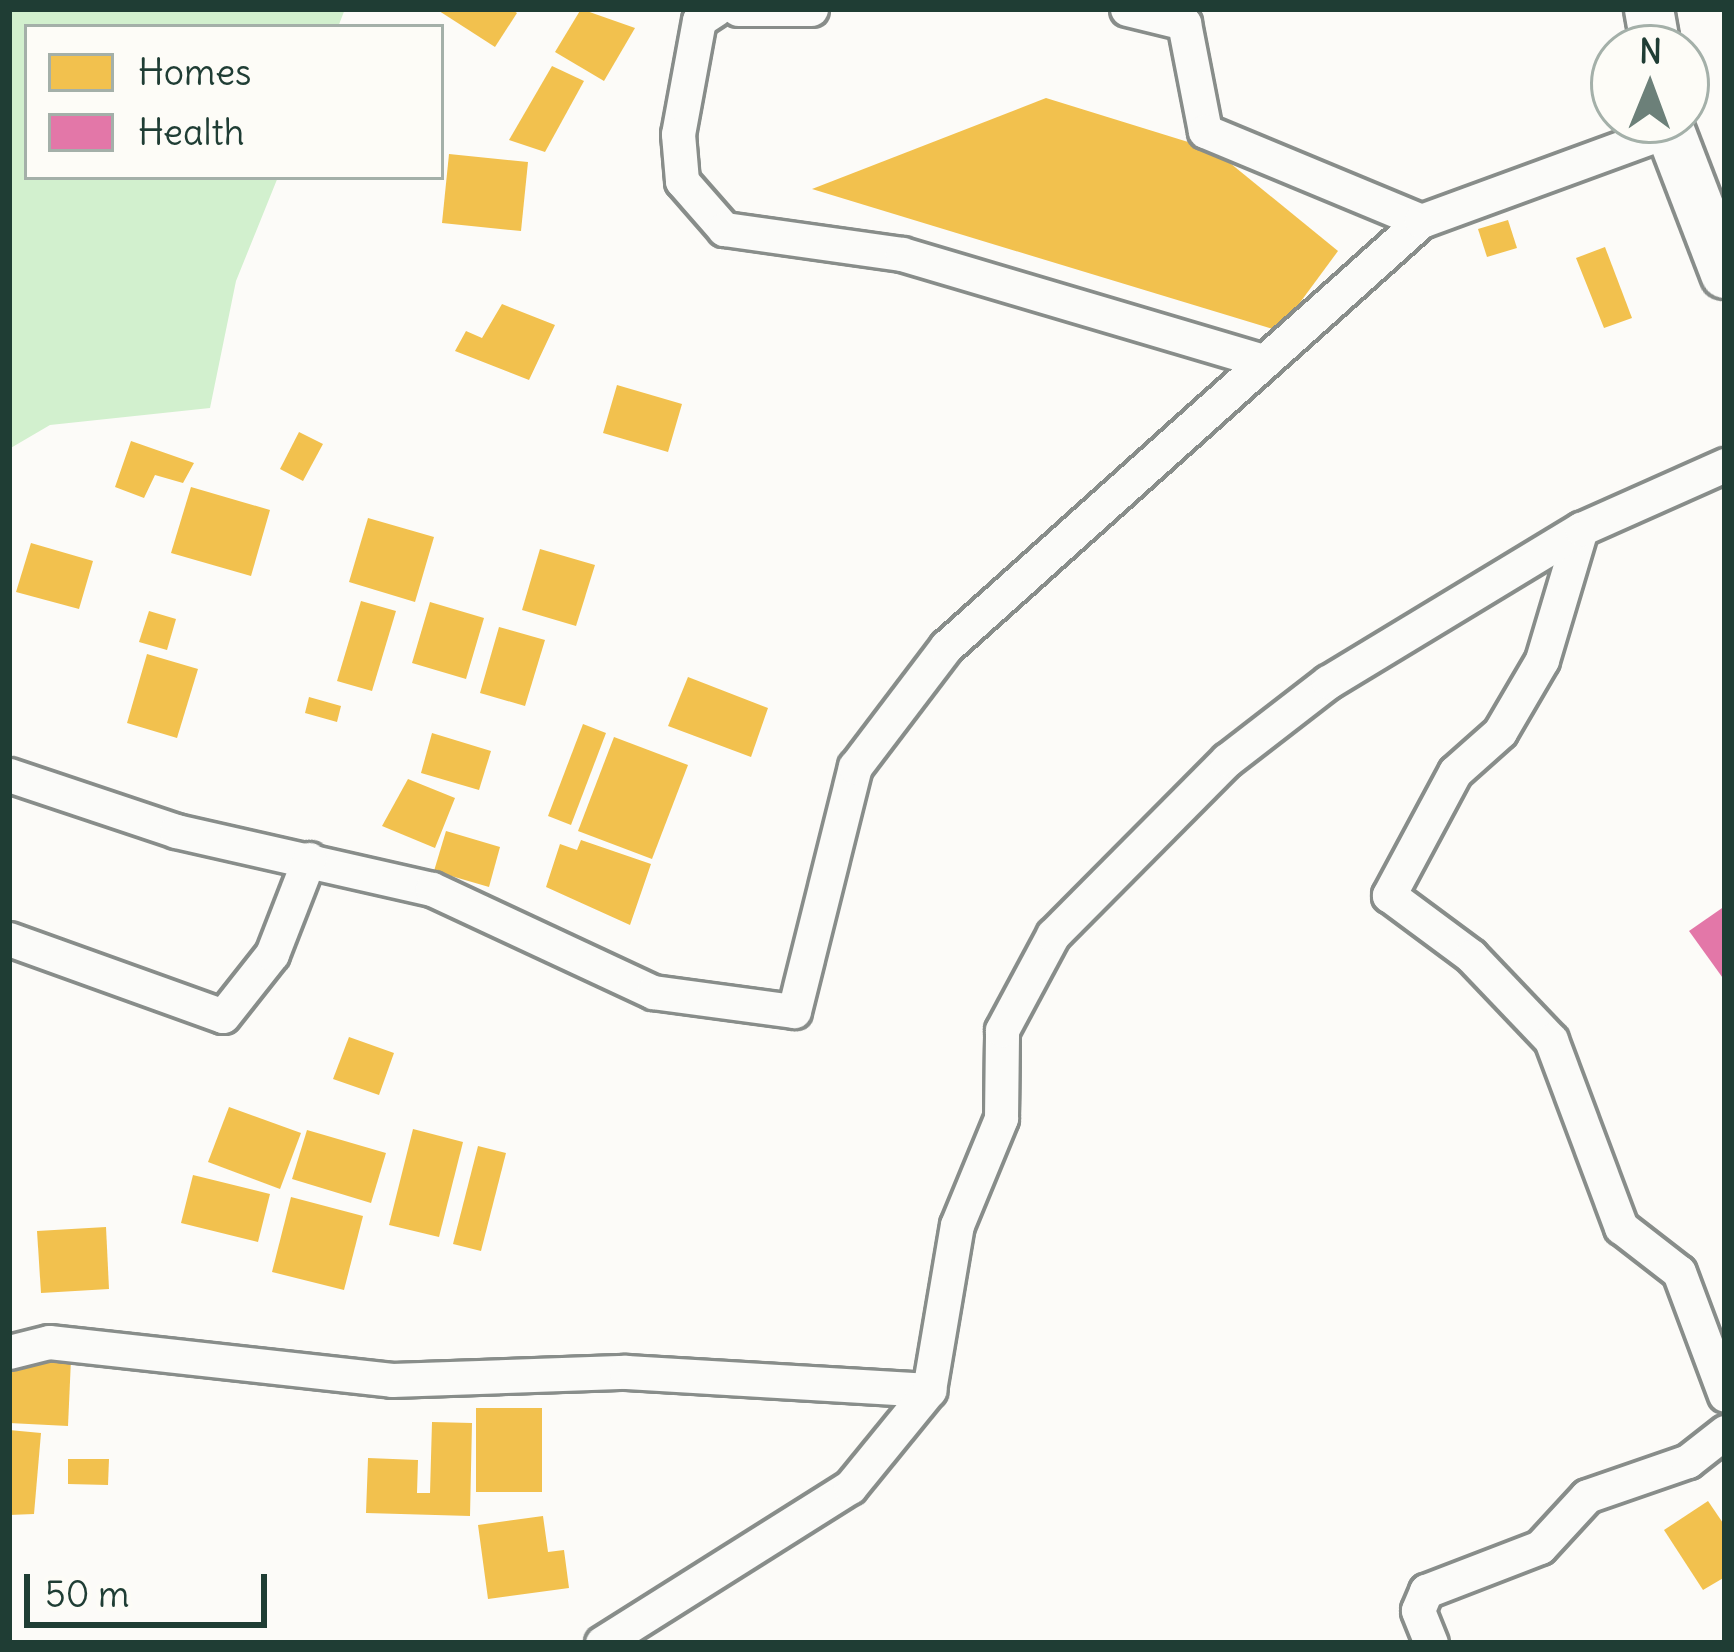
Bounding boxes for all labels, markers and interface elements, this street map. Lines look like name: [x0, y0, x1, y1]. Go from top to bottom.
legend: [24, 24, 444, 180]
north arrow: [1590, 24, 1710, 144]
text: N: [1639, 30, 1662, 72]
text: Homes: [138, 50, 251, 95]
text: Health: [138, 110, 245, 155]
scale bar: [30, 1550, 273, 1624]
text: 50 m: [45, 1572, 130, 1617]

